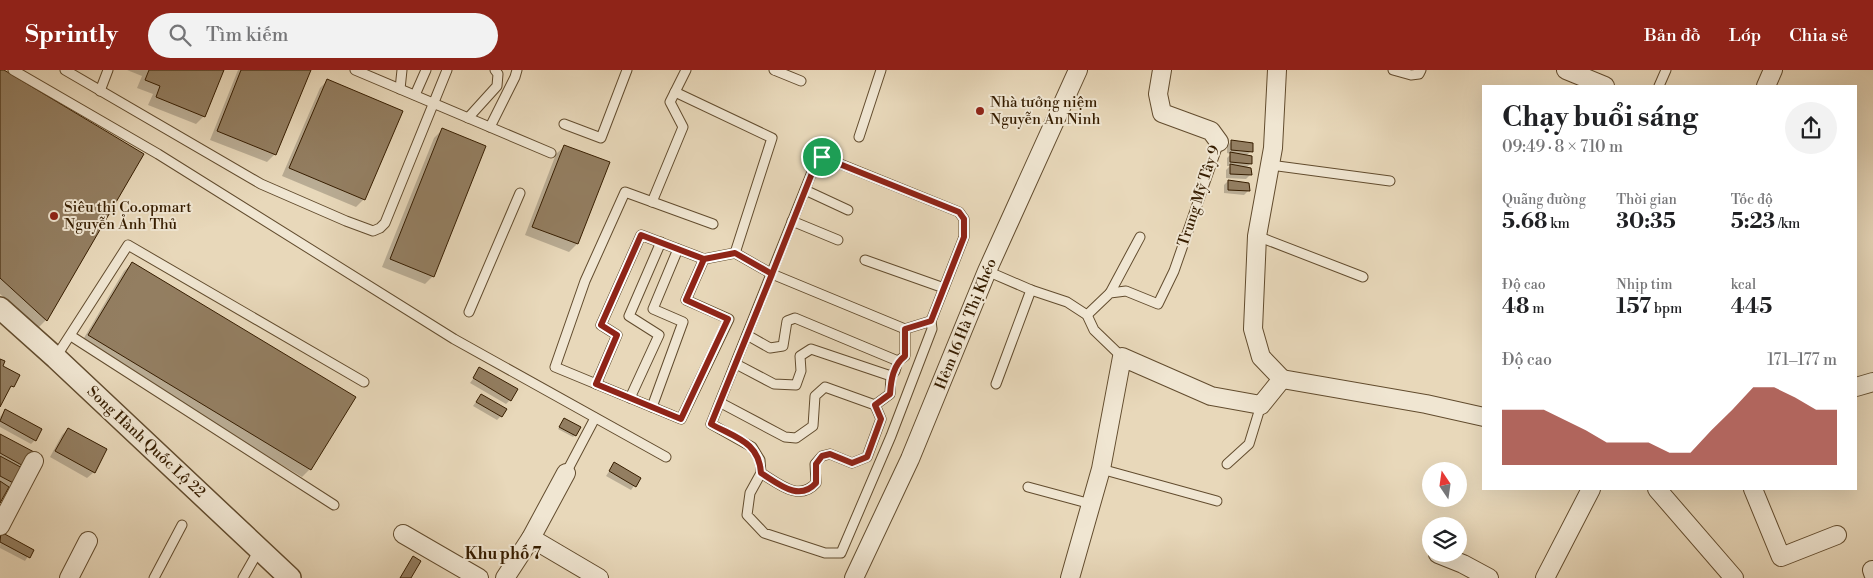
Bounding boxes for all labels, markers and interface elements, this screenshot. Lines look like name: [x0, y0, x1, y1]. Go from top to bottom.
search box: [148, 13, 498, 58]
text: Sprintly: [25, 20, 118, 50]
icon: search: [166, 21, 194, 49]
text: Tìm kiếm: [206, 23, 288, 47]
text: Bản đồ: [1644, 24, 1701, 47]
text: Lớp: [1729, 24, 1761, 47]
text: Chia sẻ: [1789, 24, 1848, 47]
place label: Nhà tưởng niệm Nguyễn An Ninh: [990, 93, 1101, 129]
text: Chạy buổi sáng: [1502, 100, 1698, 135]
button: share: [1785, 102, 1837, 154]
marker: Nhà tưởng niệm Nguyễn An Ninh: [974, 105, 986, 117]
pin: [801, 136, 843, 178]
text: 09:49 · 8 × 710 m: [1502, 137, 1623, 157]
icon: arrive: [808, 143, 836, 171]
street label: Trung Mỹ Tây 9: [1174, 143, 1224, 249]
text: Quãng đường: [1502, 191, 1586, 209]
text: Thời gian: [1616, 191, 1677, 209]
text: Tốc độ: [1731, 191, 1773, 209]
place label: Siêu thị Co.opmart Nguyễn Ảnh Thủ: [64, 198, 192, 234]
text: 5.68: [1502, 209, 1547, 235]
text: 30:35: [1616, 209, 1676, 235]
text: 5:23: [1731, 209, 1775, 235]
marker: Siêu thị Co.opmart Nguyễn Ảnh Thủ: [48, 210, 60, 222]
text: km: [1547, 215, 1570, 233]
text: /km: [1775, 215, 1800, 233]
street label: Hẻm 16 Hà Thị Khéo: [931, 256, 1001, 392]
text: Độ cao: [1502, 276, 1546, 294]
text: Nhịp tim: [1616, 276, 1673, 294]
text: kcal: [1731, 276, 1756, 294]
text: 48: [1502, 294, 1529, 320]
text: 157: [1616, 294, 1651, 320]
text: 445: [1731, 294, 1772, 320]
text: m: [1529, 300, 1545, 318]
text: bpm: [1651, 300, 1682, 318]
text: Độ cao: [1502, 350, 1552, 370]
text: 171–177 m: [1767, 350, 1837, 370]
street label: Song Hành Quốc Lộ 22: [83, 382, 209, 502]
north arrow: [1422, 462, 1468, 508]
map controls: [1422, 462, 1467, 562]
button: layers: [1422, 517, 1467, 562]
district label: Khu phố 7: [465, 544, 542, 564]

